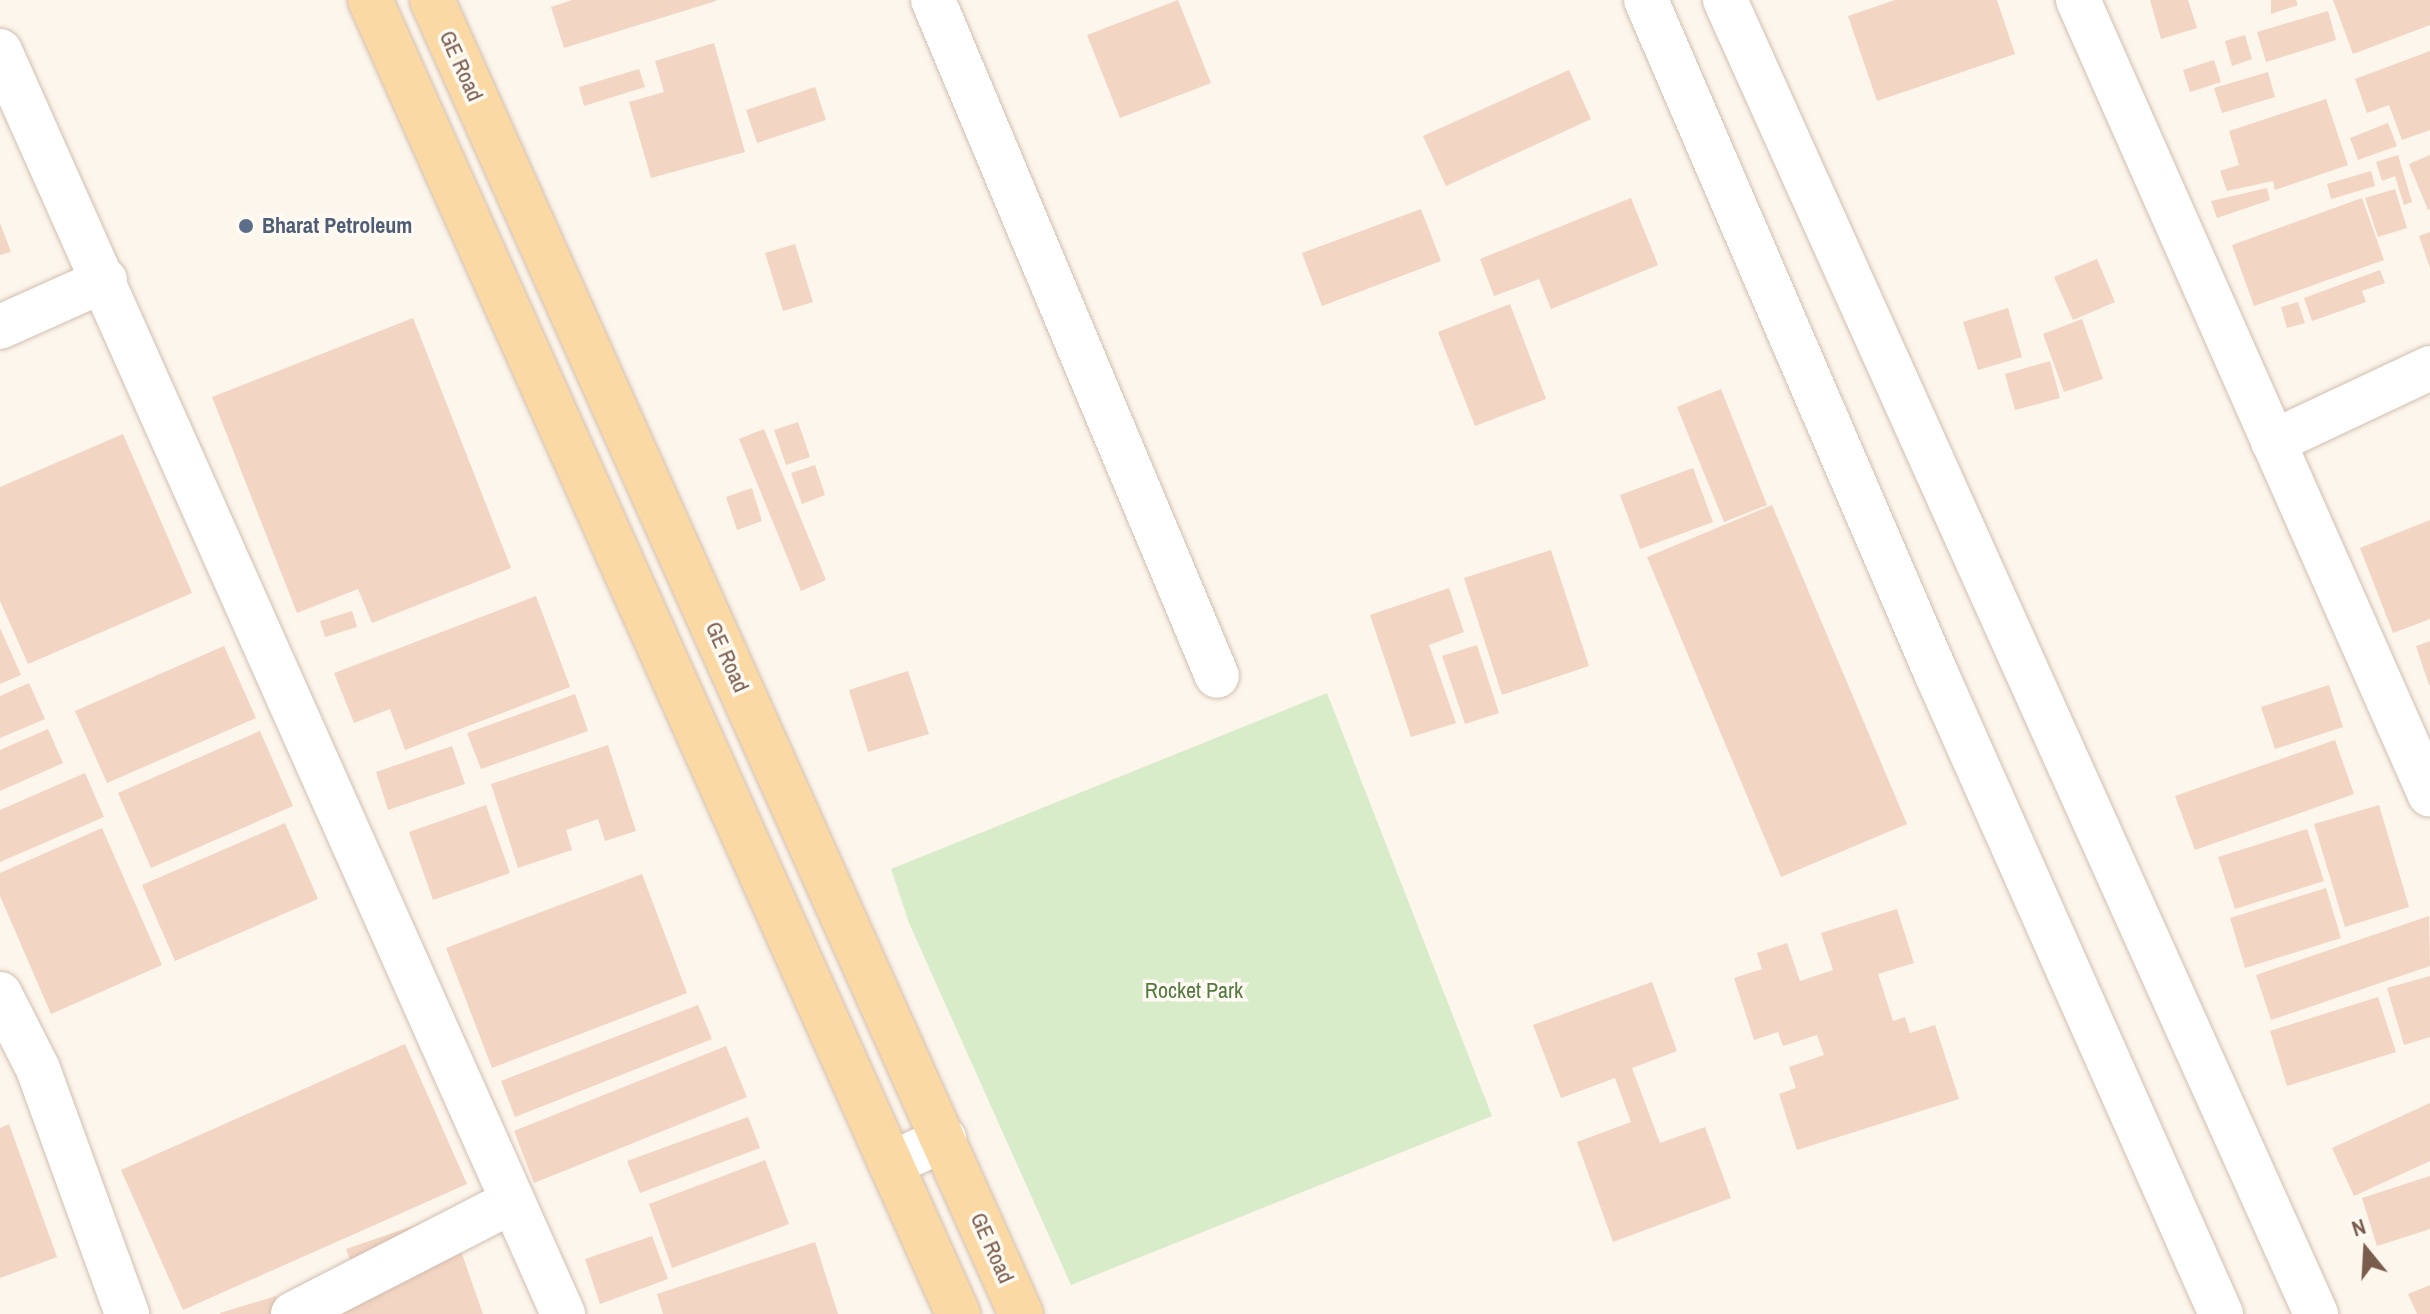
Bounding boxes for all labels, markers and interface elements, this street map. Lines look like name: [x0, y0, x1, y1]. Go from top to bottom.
street label: GE Road: [434, 27, 488, 105]
place label: Bharat Petroleum: [262, 213, 412, 239]
marker: Bharat Petroleum: [237, 217, 255, 235]
street label: GE Road: [700, 618, 754, 696]
park label: Rocket Park: [1145, 978, 1243, 1004]
street label: GE Road: [965, 1209, 1019, 1287]
north arrow: [2326, 1210, 2406, 1290]
text: N: [2348, 1211, 2369, 1243]

